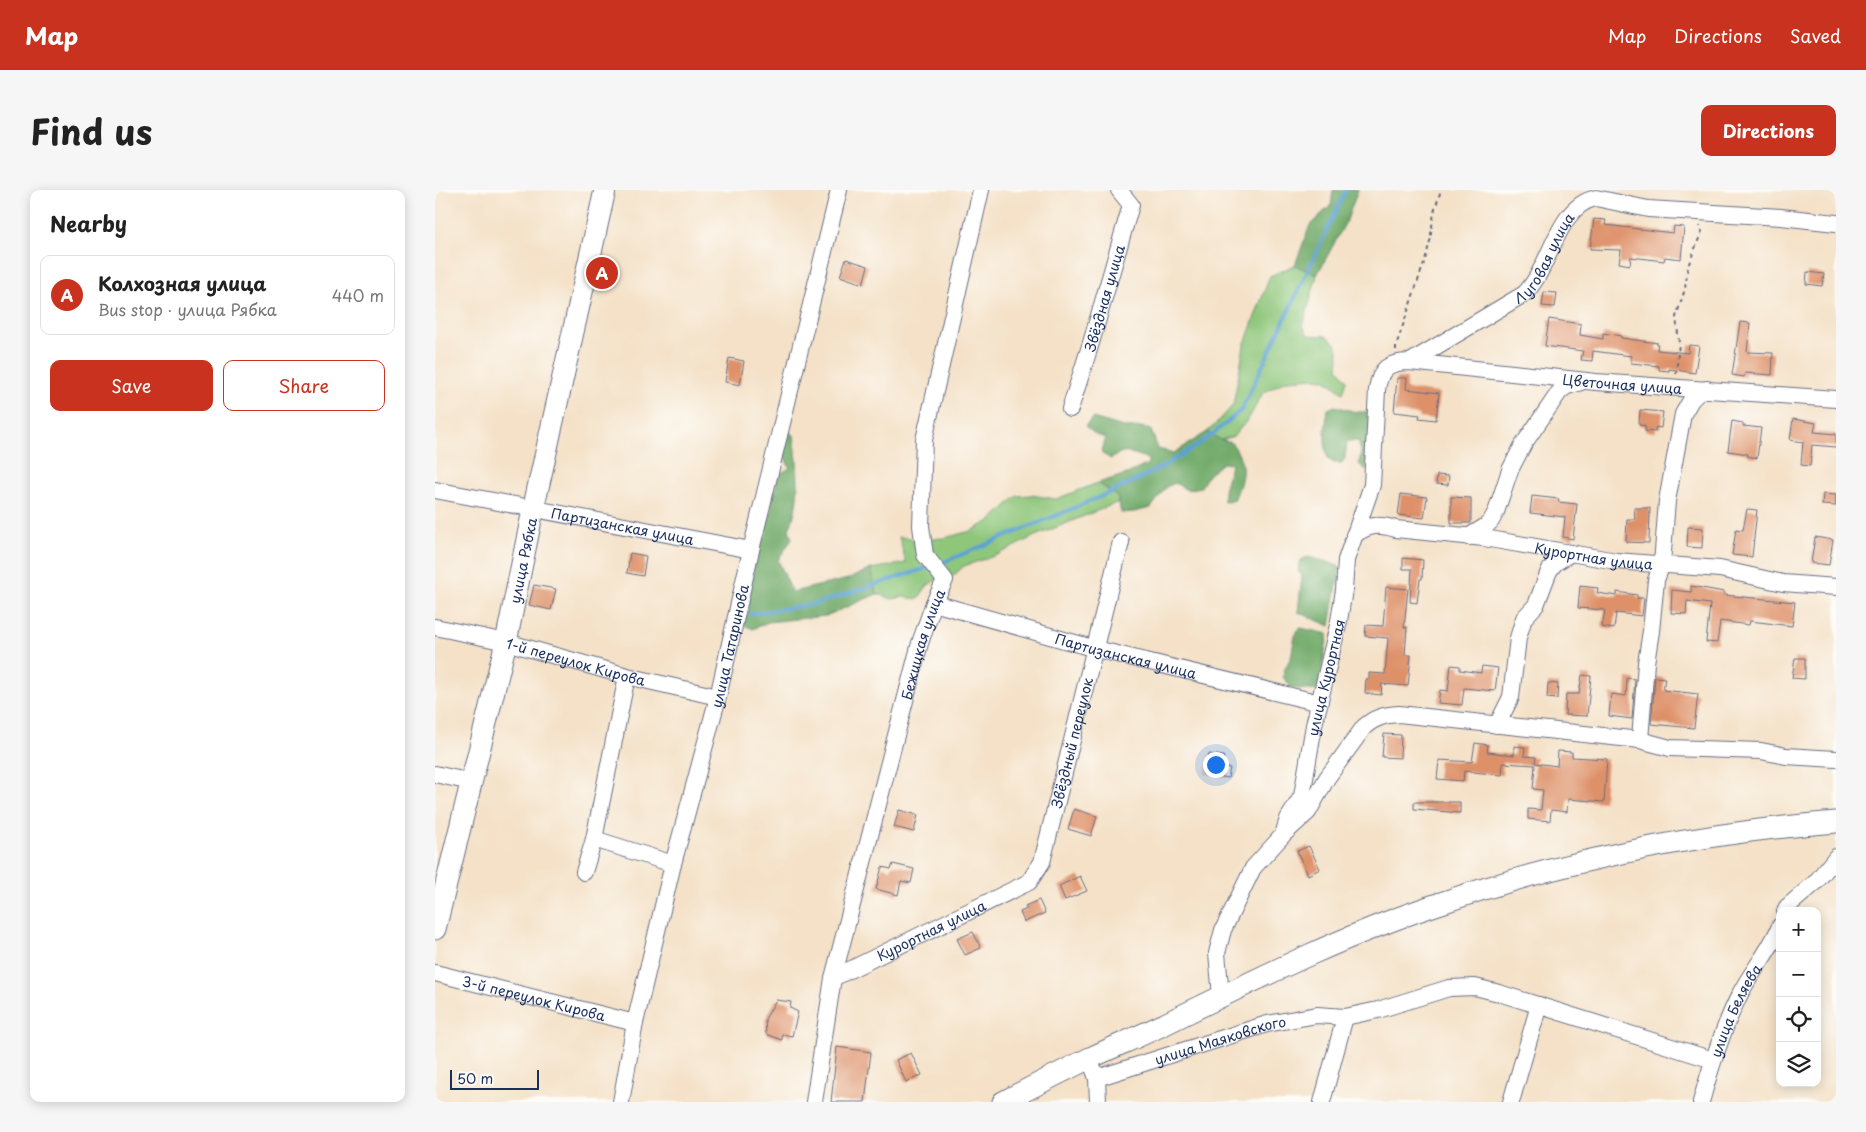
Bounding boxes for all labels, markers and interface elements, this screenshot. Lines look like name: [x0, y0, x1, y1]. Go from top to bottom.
text: Map: [25, 17, 78, 53]
text: Map: [1608, 22, 1646, 49]
text: Directions: [1674, 22, 1762, 49]
text: Saved: [1790, 22, 1841, 49]
text: Find us: [30, 104, 152, 157]
button: Directions: [1701, 105, 1836, 156]
text: Nearby: [50, 207, 127, 239]
street label: Луговая улица: [1510, 208, 1579, 308]
street label: Звёздная улица: [1078, 242, 1130, 354]
pin: A: [586, 254, 618, 292]
text: Колхозная улица: [98, 269, 266, 297]
text: A: [61, 283, 73, 307]
text: 440 m: [332, 283, 384, 307]
text: Bus stop · улица Рябка: [98, 297, 277, 321]
button: Save: [50, 360, 213, 411]
button: Share: [223, 360, 385, 411]
street label: Цветочная улица: [1562, 368, 1683, 399]
street label: Партизанская улица: [550, 502, 696, 549]
street label: улица Рябка: [504, 515, 542, 605]
street label: Курортная улица: [1533, 536, 1654, 574]
street label: улица Татаринова: [705, 582, 754, 710]
street label: Бежицкая улица: [895, 585, 950, 702]
street label: улица Курортная: [1302, 617, 1350, 737]
street label: Партизанская улица: [1053, 627, 1199, 683]
street label: 1-й переулок Кирова: [504, 632, 648, 690]
street label: Звёздный переулок: [1045, 675, 1098, 810]
your location: [1203, 752, 1229, 778]
street label: Курортная улица: [873, 894, 989, 966]
map controls: [1776, 907, 1821, 1087]
button: +: [1776, 907, 1821, 952]
button: −: [1776, 952, 1821, 997]
street label: улица Беляева: [1705, 959, 1766, 1060]
street label: 3-й переулок Кирова: [460, 970, 608, 1026]
button: locate: [1776, 997, 1821, 1042]
street label: улица Маяковского: [1152, 1010, 1288, 1070]
button: layers: [1776, 1042, 1821, 1087]
scale bar: [450, 1067, 539, 1090]
text: 50 m: [457, 1068, 493, 1089]

